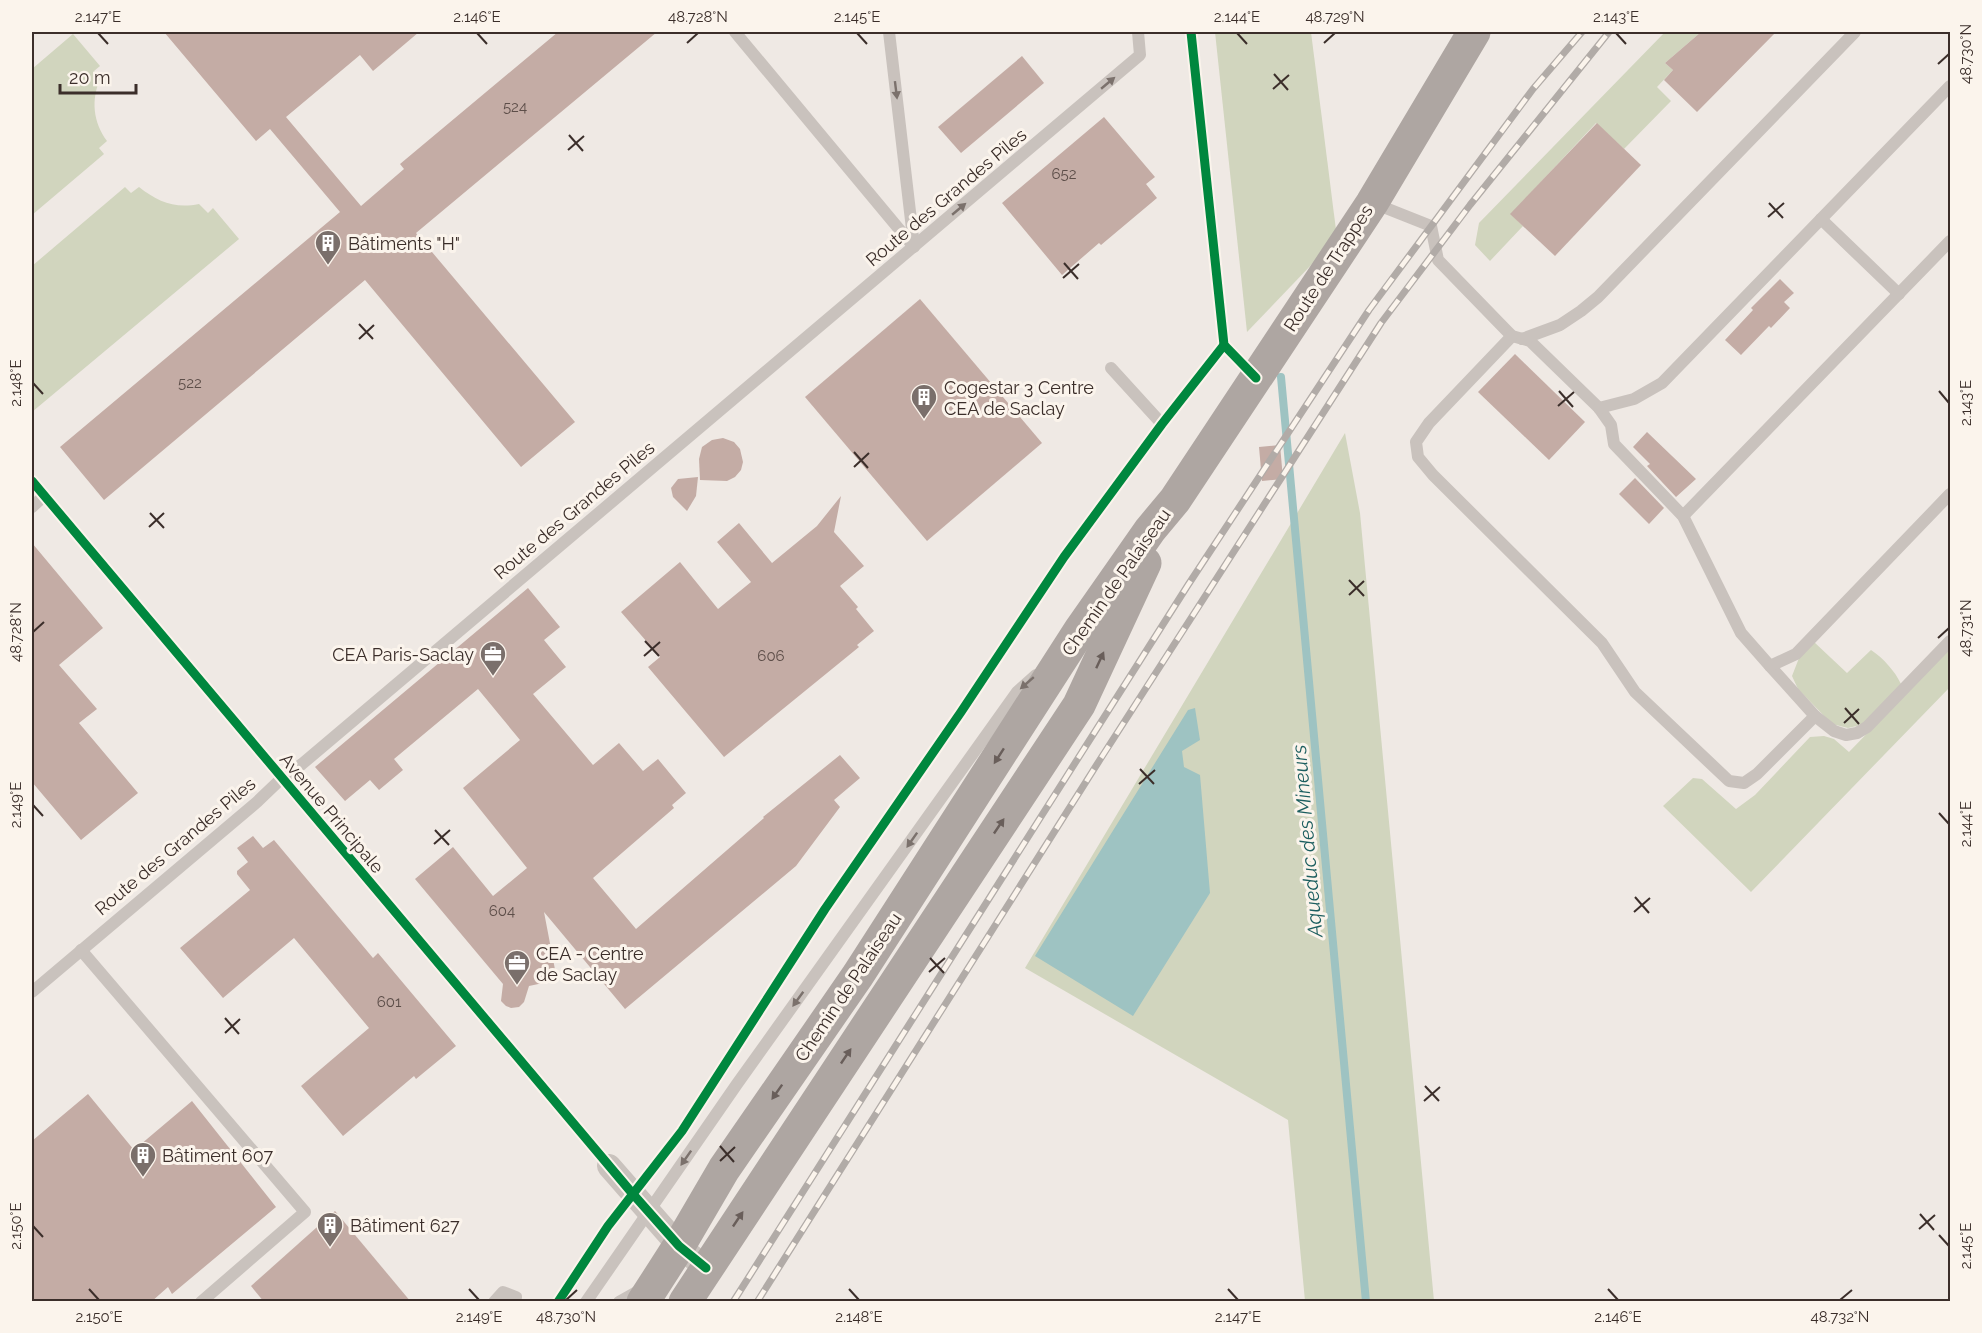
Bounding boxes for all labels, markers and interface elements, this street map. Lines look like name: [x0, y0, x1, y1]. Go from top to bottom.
text: 2.147°E: [75, 8, 121, 26]
text: 2.146°E: [453, 8, 501, 26]
text: 48.728°N: [668, 8, 728, 26]
text: 2.145°E: [834, 8, 880, 26]
text: 2.144°E: [1214, 8, 1260, 26]
text: 48.729°N: [1305, 8, 1365, 26]
text: 2.143°E: [1593, 8, 1639, 26]
text: 48.730°N: [1957, 24, 1975, 84]
scale bar: [60, 57, 136, 95]
text: 20 m: [69, 67, 111, 88]
one-way arrow: [1100, 77, 1115, 90]
one-way arrow: [891, 80, 901, 99]
house number: 524: [503, 98, 527, 116]
street label: Route des Grandes Piles: [862, 124, 1031, 270]
house number: 652: [1051, 165, 1077, 183]
street label: Route de Trappes: [1279, 201, 1377, 335]
one-way arrow: [951, 203, 967, 216]
building icon: Bâtiments "H": [313, 228, 343, 266]
place label: Bâtiments "H": [348, 233, 460, 254]
text: 2.148°E: [7, 359, 25, 407]
house number: 522: [178, 374, 202, 392]
place label: Cogestar 3 Centre CEA de Saclay: [944, 377, 1094, 419]
text: 2.143°E: [1957, 380, 1975, 426]
building icon: Cogestar 3 Centre CEA de Saclay: [909, 382, 939, 420]
street label: Route des Grandes Piles: [490, 437, 659, 583]
street label: Chemin de Palaiseau: [1057, 504, 1175, 660]
text: 48.731°N: [1957, 599, 1975, 657]
text: 48.728°N: [7, 602, 25, 662]
office icon: CEA Paris-Saclay: [478, 639, 508, 677]
place label: CEA Paris-Saclay: [332, 644, 474, 665]
house number: 606: [757, 647, 785, 665]
one-way arrow: [1095, 652, 1104, 669]
one-way arrow: [1020, 676, 1035, 689]
water label: Aqueduc des Mineurs: [1287, 743, 1327, 939]
one-way arrow: [994, 748, 1005, 764]
street label: Avenue Principale: [276, 749, 388, 877]
street label: Route des Grandes Piles: [91, 773, 260, 919]
text: 2.149°E: [7, 782, 25, 828]
text: 2.144°E: [1957, 801, 1975, 847]
one-way arrow: [993, 818, 1004, 835]
one-way arrow: [906, 832, 918, 848]
house number: 604: [489, 902, 515, 920]
street label: Chemin de Palaiseau: [790, 909, 906, 1065]
place label: CEA - Centre de Saclay: [536, 943, 644, 985]
office icon: CEA - Centre de Saclay: [502, 948, 532, 986]
one-way arrow: [793, 991, 805, 1006]
house number: 601: [377, 993, 402, 1011]
one-way arrow: [840, 1049, 852, 1065]
one-way arrow: [771, 1084, 783, 1100]
building icon: Bâtiment 607: [128, 1140, 158, 1178]
place label: Bâtiment 607: [162, 1145, 274, 1166]
one-way arrow: [681, 1150, 692, 1166]
text: 2.150°E: [7, 1202, 25, 1250]
building icon: Bâtiment 627: [315, 1210, 345, 1248]
one-way arrow: [732, 1211, 743, 1227]
place label: Bâtiment 627: [350, 1215, 460, 1236]
text: 2.145°E: [1957, 1223, 1975, 1269]
text: 2.150°E: [75, 1308, 123, 1326]
text: 2.149°E: [456, 1308, 502, 1326]
text: 48.730°N: [536, 1308, 596, 1326]
text: 2.148°E: [835, 1308, 883, 1326]
text: 2.147°E: [1215, 1308, 1261, 1326]
text: 2.146°E: [1594, 1308, 1642, 1326]
text: 48.732°N: [1811, 1308, 1869, 1326]

